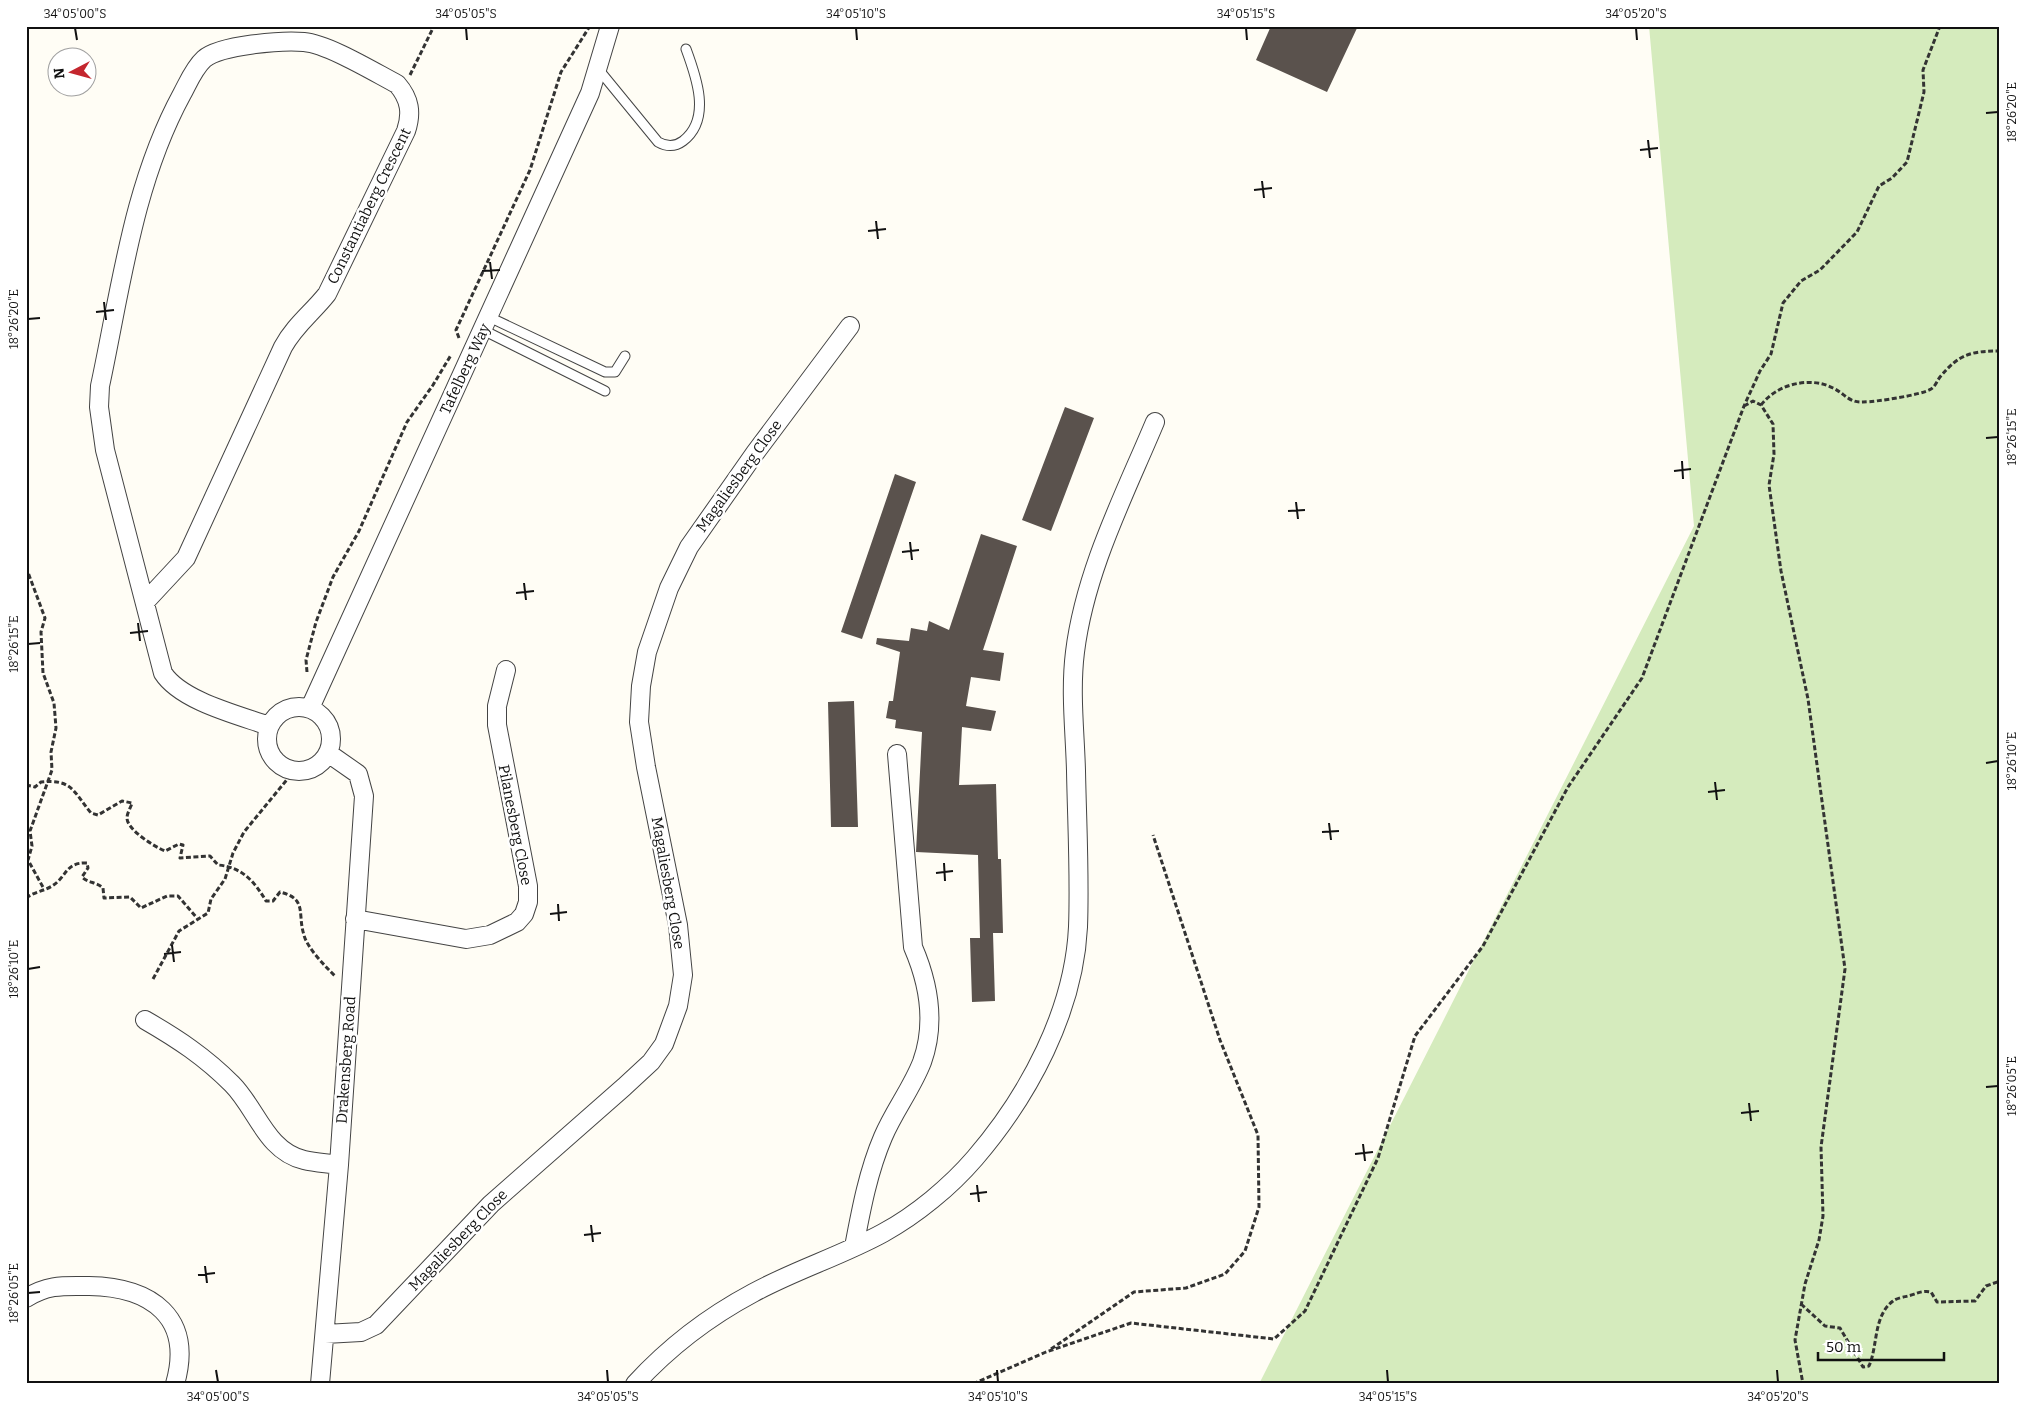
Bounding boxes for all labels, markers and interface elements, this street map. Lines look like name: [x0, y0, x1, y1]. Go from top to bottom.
text: 34°05'00"S: [44, 7, 106, 21]
text: 34°05'05"S: [435, 7, 497, 21]
text: 34°05'10"S: [826, 7, 886, 21]
text: 34°05'15"S: [1217, 7, 1275, 21]
text: 34°05'20"S: [1605, 7, 1667, 21]
north arrow: [48, 48, 98, 98]
text: N: [51, 67, 69, 80]
text: 18°26'20"E: [2005, 82, 2019, 142]
street label: Constantiaberg Crescent: [323, 124, 415, 287]
text: 18°26'20"E: [7, 289, 21, 349]
street label: Tafelberg Way: [436, 321, 494, 417]
text: 18°26'15"E: [2005, 408, 2019, 466]
street label: Magaliesberg Close: [692, 416, 786, 536]
text: 18°26'15"E: [7, 615, 21, 673]
text: 18°26'10"E: [2005, 732, 2019, 790]
street label: Pilanesberg Close: [494, 763, 536, 887]
street label: Magaliesberg Close: [647, 815, 689, 951]
text: 18°26'10"E: [7, 940, 21, 998]
street label: Drakensberg Road: [333, 996, 359, 1124]
text: 18°26'05"E: [2005, 1056, 2019, 1116]
street label: Magaliesberg Close: [405, 1186, 511, 1294]
text: 18°26'05"E: [7, 1263, 21, 1323]
scale bar: [1818, 1330, 1945, 1362]
text: 50 m: [1826, 1338, 1862, 1356]
text: 34°05'00"S: [187, 1390, 249, 1404]
text: 34°05'05"S: [577, 1390, 639, 1404]
text: 34°05'10"S: [968, 1390, 1028, 1404]
text: 34°05'15"S: [1359, 1390, 1417, 1404]
text: 34°05'20"S: [1747, 1390, 1809, 1404]

